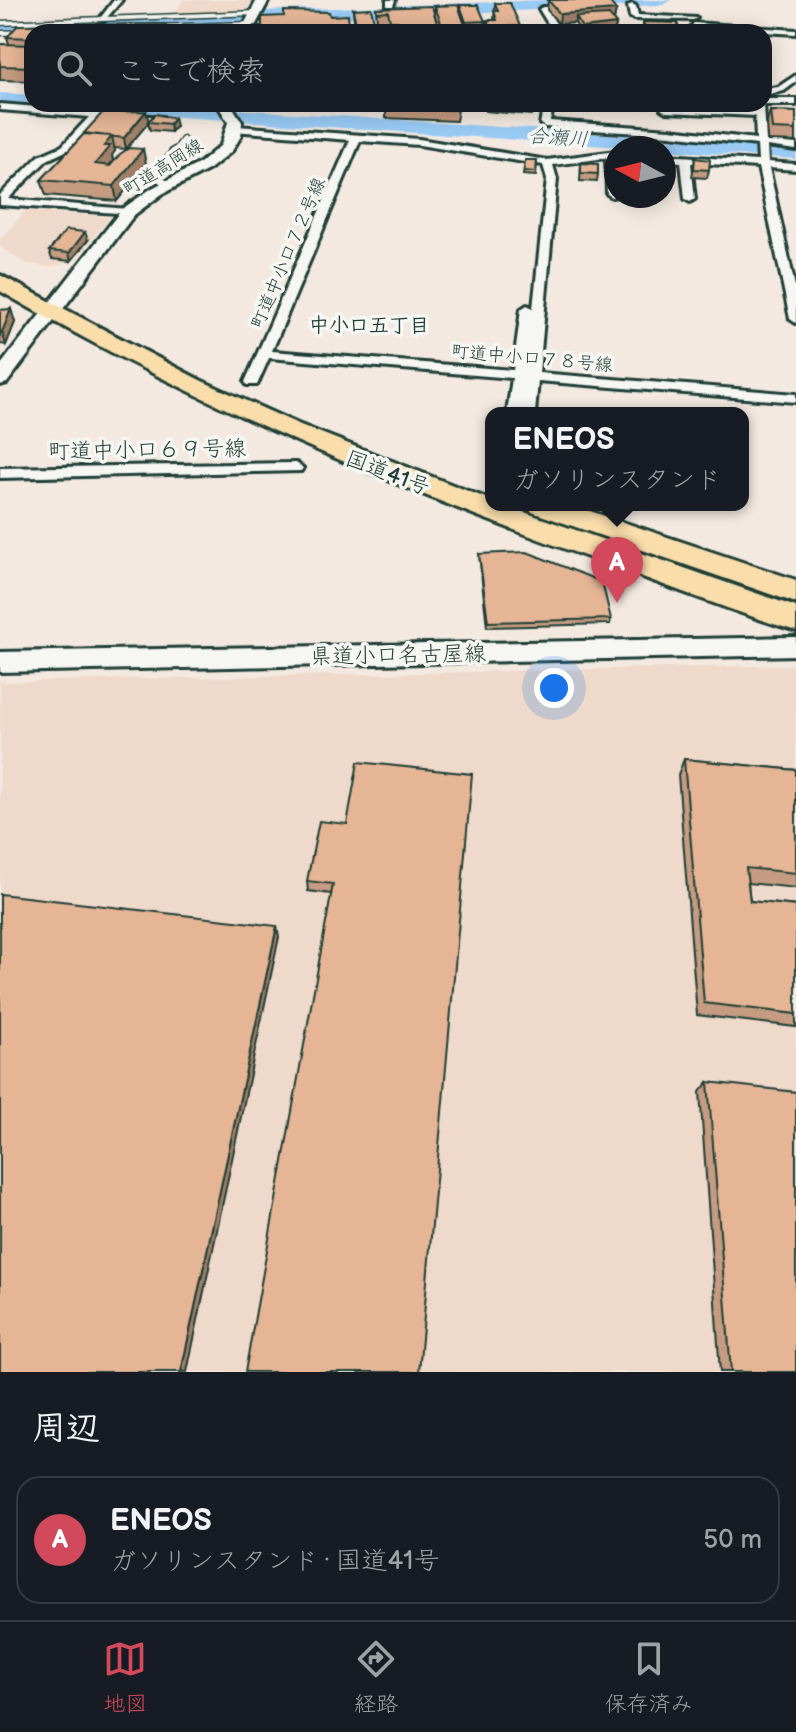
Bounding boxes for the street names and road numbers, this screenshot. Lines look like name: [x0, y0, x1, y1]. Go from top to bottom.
street label: 町道高岡線: [120, 135, 207, 200]
street label: 町道中小口７２号線: [247, 175, 330, 332]
street label: 町道中小口７８号線: [450, 341, 614, 376]
street label: 町道中小口６９号線: [48, 435, 246, 466]
street label: 国道41号: [342, 445, 433, 502]
street label: 県道小口名古屋線: [310, 640, 486, 671]

